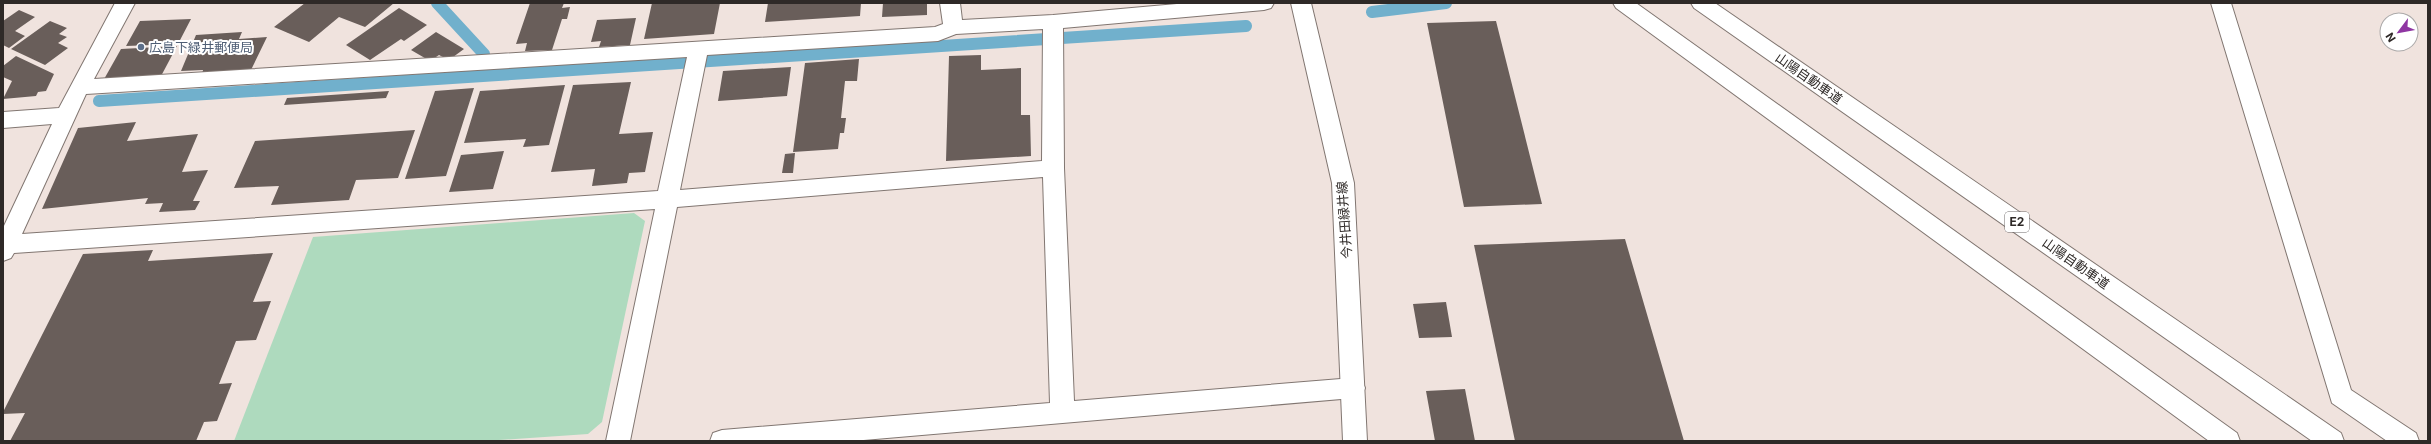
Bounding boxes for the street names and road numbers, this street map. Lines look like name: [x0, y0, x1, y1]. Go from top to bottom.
street label: 山陽自動車道: [1772, 49, 1846, 107]
street label: 今井田緑井線: [1333, 181, 1355, 259]
road number: E2: [2005, 212, 2029, 232]
street label: 山陽自動車道: [2039, 234, 2113, 292]

